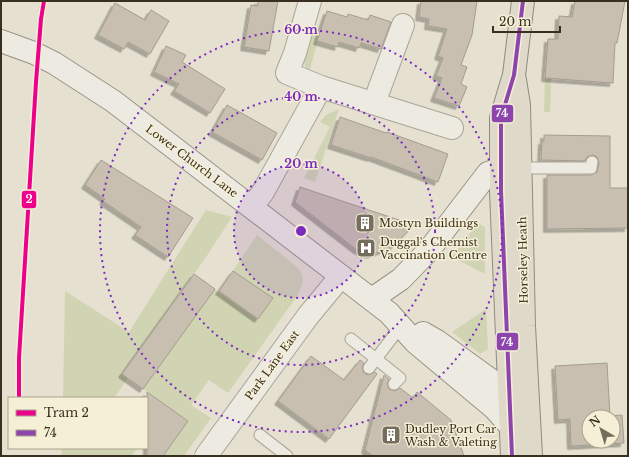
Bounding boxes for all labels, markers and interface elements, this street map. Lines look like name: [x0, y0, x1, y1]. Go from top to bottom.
scale bar: [493, 8, 560, 34]
text: 20 m: [499, 14, 531, 29]
text: 60 m: [284, 22, 319, 37]
text: 40 m: [284, 89, 318, 104]
line badge: 74: [491, 104, 514, 123]
text: 74: [496, 106, 508, 120]
street label: Lower Church Lane: [143, 122, 241, 200]
text: 20 m: [284, 156, 318, 171]
line badge: 2: [21, 190, 37, 209]
text: 2: [25, 192, 33, 206]
building icon: Mostyn Buildings: [354, 212, 376, 234]
place label: Mostyn Buildings: [379, 216, 478, 230]
street label: Horseley Heath: [515, 216, 531, 304]
centre of rings: [294, 224, 308, 238]
place label: Duggal's Chemist Vaccination Centre: [379, 235, 487, 262]
hospital icon: Duggal's Chemist Vaccination Centre: [355, 237, 377, 259]
street label: Park Lane East: [242, 327, 303, 403]
line badge: 74: [496, 332, 519, 351]
text: 74: [501, 335, 513, 349]
legend: [8, 397, 148, 449]
text: Tram 2: [44, 405, 89, 420]
north arrow: [581, 409, 621, 449]
text: N: [586, 412, 604, 430]
place label: Dudley Port Car Wash & Valeting: [404, 422, 497, 449]
building icon: Dudley Port Car Wash & Valeting: [380, 424, 402, 446]
text: 74: [44, 425, 57, 440]

